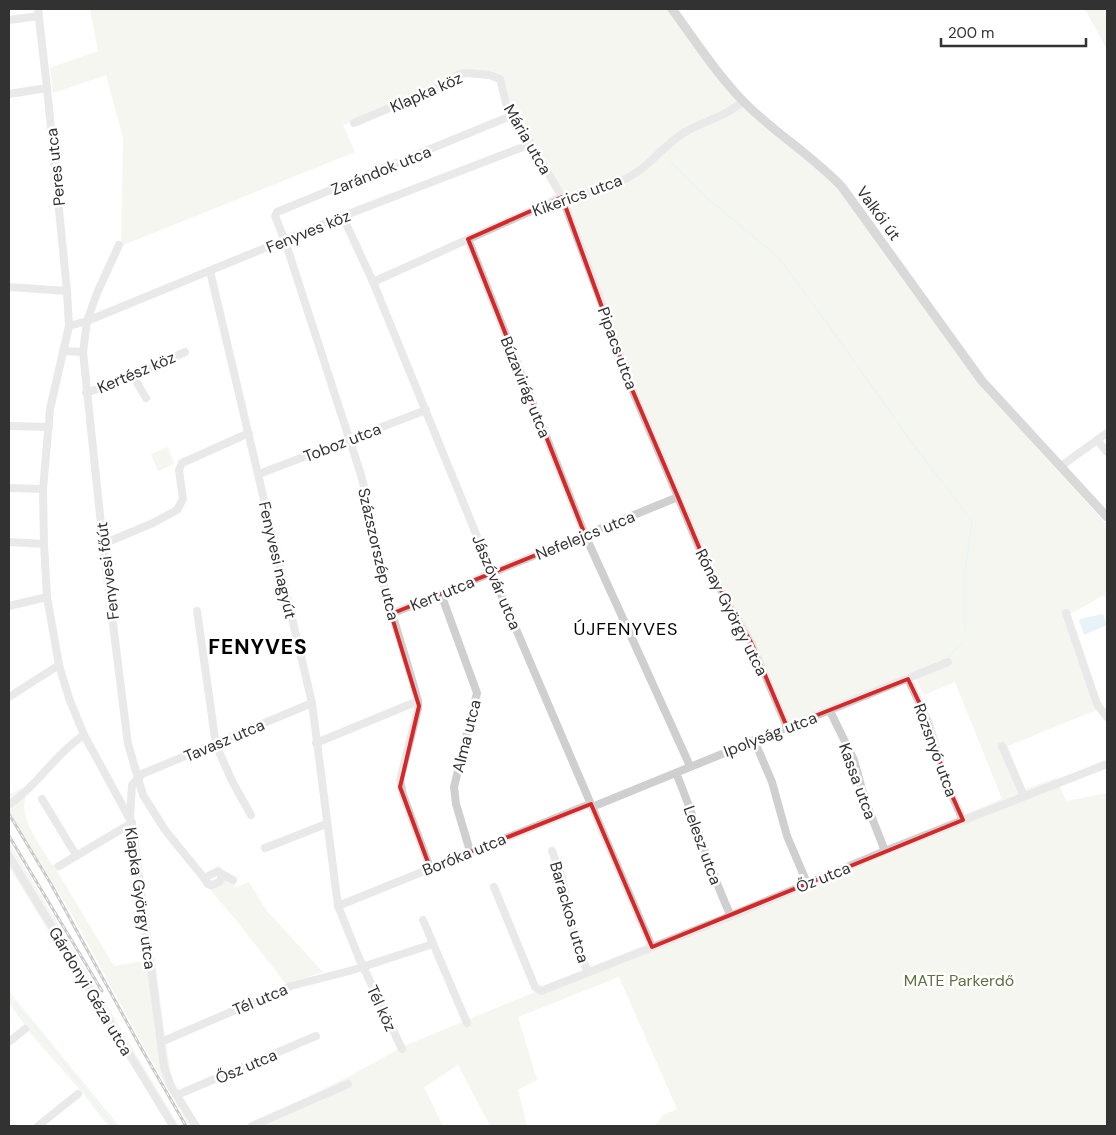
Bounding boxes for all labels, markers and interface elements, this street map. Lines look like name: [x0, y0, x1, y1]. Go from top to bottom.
scale bar: [941, 15, 1086, 47]
text: 200 m: [948, 23, 994, 43]
street label: Klapka köz: [387, 67, 466, 118]
street label: Mária utca: [499, 100, 556, 178]
street label: Peres utca: [41, 127, 70, 207]
street label: Zarándok utca: [328, 141, 434, 200]
street label: Kikerics utca: [529, 170, 625, 221]
street label: Valkói út: [852, 182, 905, 245]
street label: Fenyves köz: [263, 205, 353, 258]
street label: Pipacs utca: [593, 304, 642, 392]
street label: Búzavirág utca: [496, 333, 555, 441]
street label: Kertész köz: [94, 347, 178, 398]
street label: Toboz utca: [301, 418, 384, 467]
street label: Százszorszép utca: [353, 486, 404, 622]
street label: Fenyvesi nagyút: [254, 500, 301, 621]
street label: Nefelejcs utca: [532, 506, 638, 565]
street label: Fenyvesi főút: [91, 521, 124, 621]
street label: Jászóvár utca: [467, 532, 526, 633]
street label: Rónay György utca: [690, 545, 773, 679]
street label: Kert utca: [407, 571, 477, 616]
district label: ÚJFENYVES: [573, 617, 679, 641]
district label: FENYVES: [208, 633, 308, 661]
street label: Alma utca: [447, 697, 486, 775]
street label: Rozsnyó utca: [909, 701, 962, 800]
street label: Ipolyság utca: [721, 707, 820, 762]
street label: Tavasz utca: [181, 714, 268, 767]
street label: Kassa utca: [834, 740, 881, 822]
street label: Lelesz utca: [679, 803, 727, 888]
street label: Klapka György utca: [120, 826, 161, 970]
street label: Boróka utca: [419, 828, 509, 881]
street label: Őz utca: [793, 857, 854, 898]
street label: Barackos utca: [545, 859, 594, 965]
street label: Gárdonyi Géza utca: [44, 923, 137, 1059]
park label: MATE Parkerdő: [904, 970, 1014, 991]
street label: Tél utca: [230, 979, 291, 1020]
street label: Tél köz: [362, 982, 401, 1035]
street label: Ősz utca: [212, 1044, 280, 1089]

